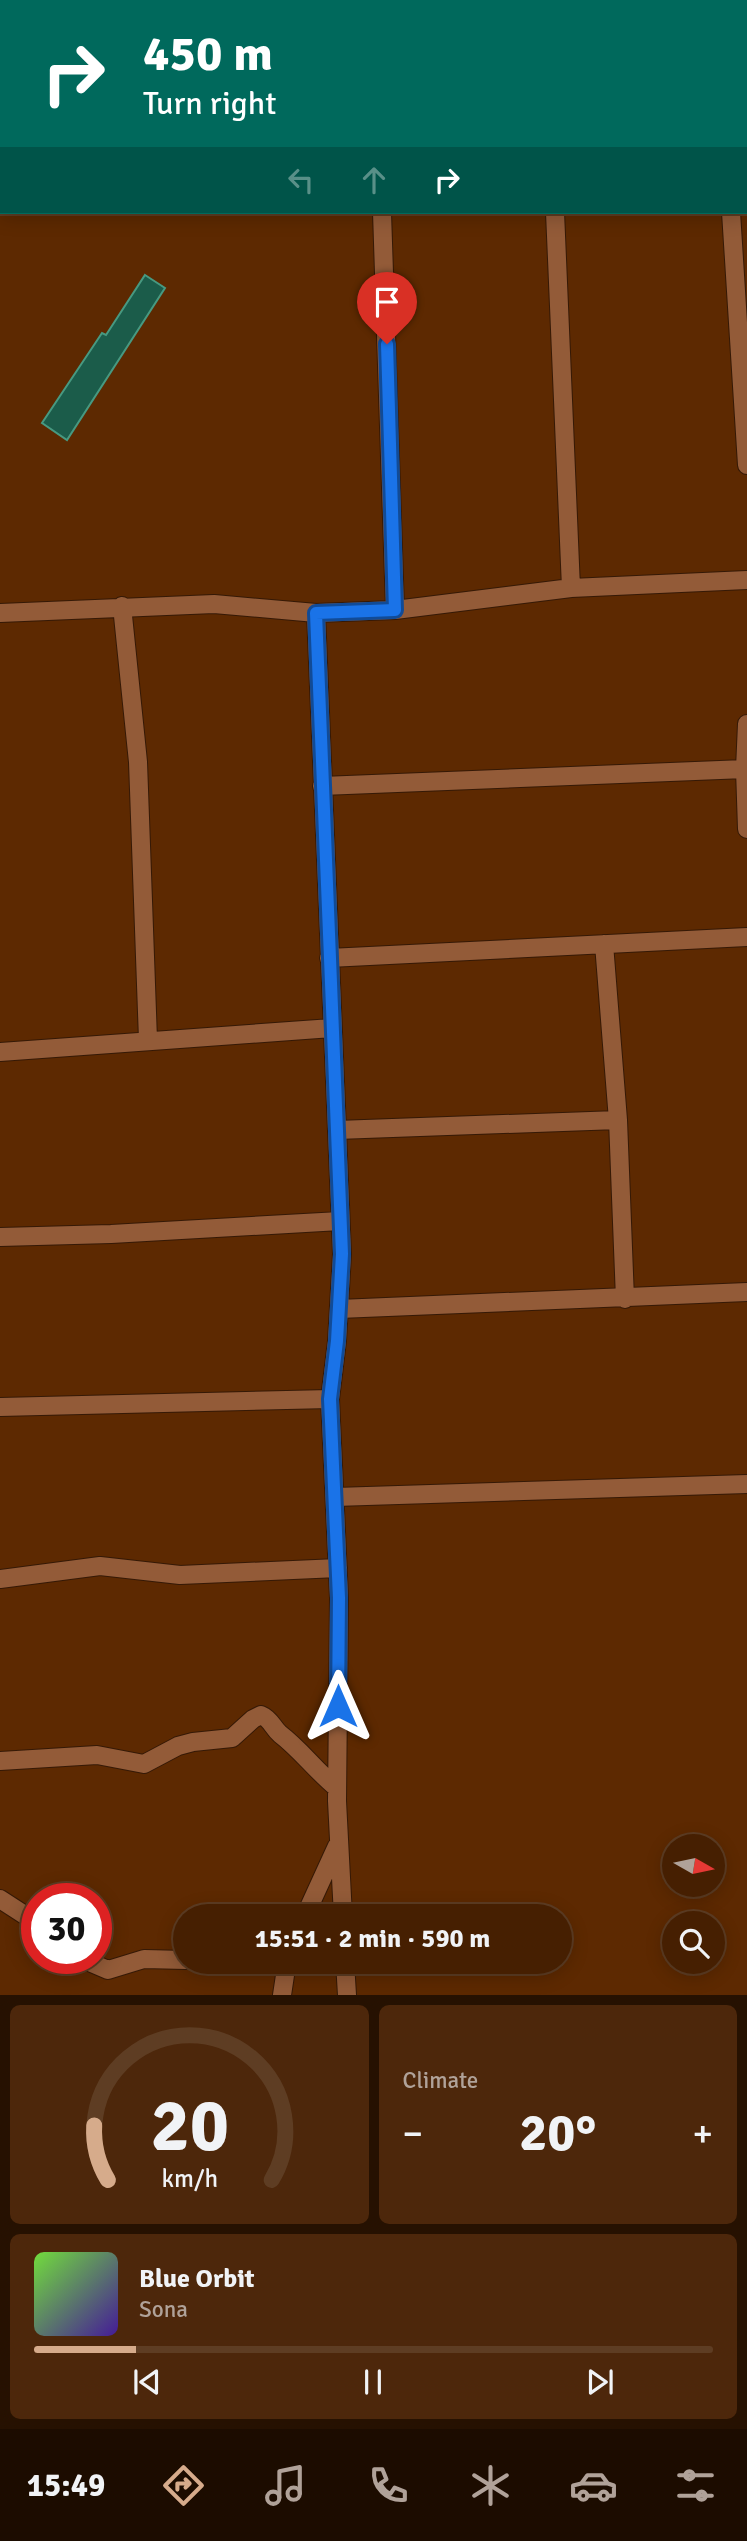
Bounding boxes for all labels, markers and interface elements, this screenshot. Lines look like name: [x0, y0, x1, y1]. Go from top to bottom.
text: 450 m: [143, 24, 273, 84]
icon: right: [28, 28, 119, 119]
text: Turn right: [143, 84, 276, 123]
icon: left: [282, 161, 320, 199]
icon: ahead: [355, 161, 393, 199]
icon: right: [428, 161, 466, 199]
pin: [357, 272, 417, 344]
icon: arrive: [368, 283, 406, 321]
position arrow: [301, 1669, 375, 1743]
north arrow: [662, 1834, 724, 1897]
map controls: [662, 1834, 725, 1974]
speed limit sign: 30: [21, 1883, 112, 1974]
button: search: [662, 1911, 725, 1974]
text: 15:51 · 2 min · 590 m: [255, 1923, 490, 1955]
text: Climate: [403, 2066, 478, 2095]
text: 20: [150, 2083, 229, 2172]
text: 20°: [519, 2101, 596, 2165]
text: −: [403, 2110, 423, 2157]
text: +: [692, 2110, 713, 2157]
text: km/h: [161, 2163, 218, 2194]
text: Blue Orbit: [139, 2263, 255, 2295]
text: Sona: [139, 2295, 188, 2324]
icon: previous: [128, 2363, 166, 2401]
icon: pause: [354, 2363, 392, 2401]
icon: next: [581, 2363, 619, 2401]
icon: directions: [159, 2461, 208, 2510]
icon: music: [261, 2461, 310, 2510]
icon: phone: [364, 2461, 413, 2510]
icon: climate: [466, 2461, 515, 2510]
icon: car: [569, 2461, 618, 2510]
icon: filters: [671, 2461, 720, 2510]
text: 15:49: [27, 2466, 105, 2505]

